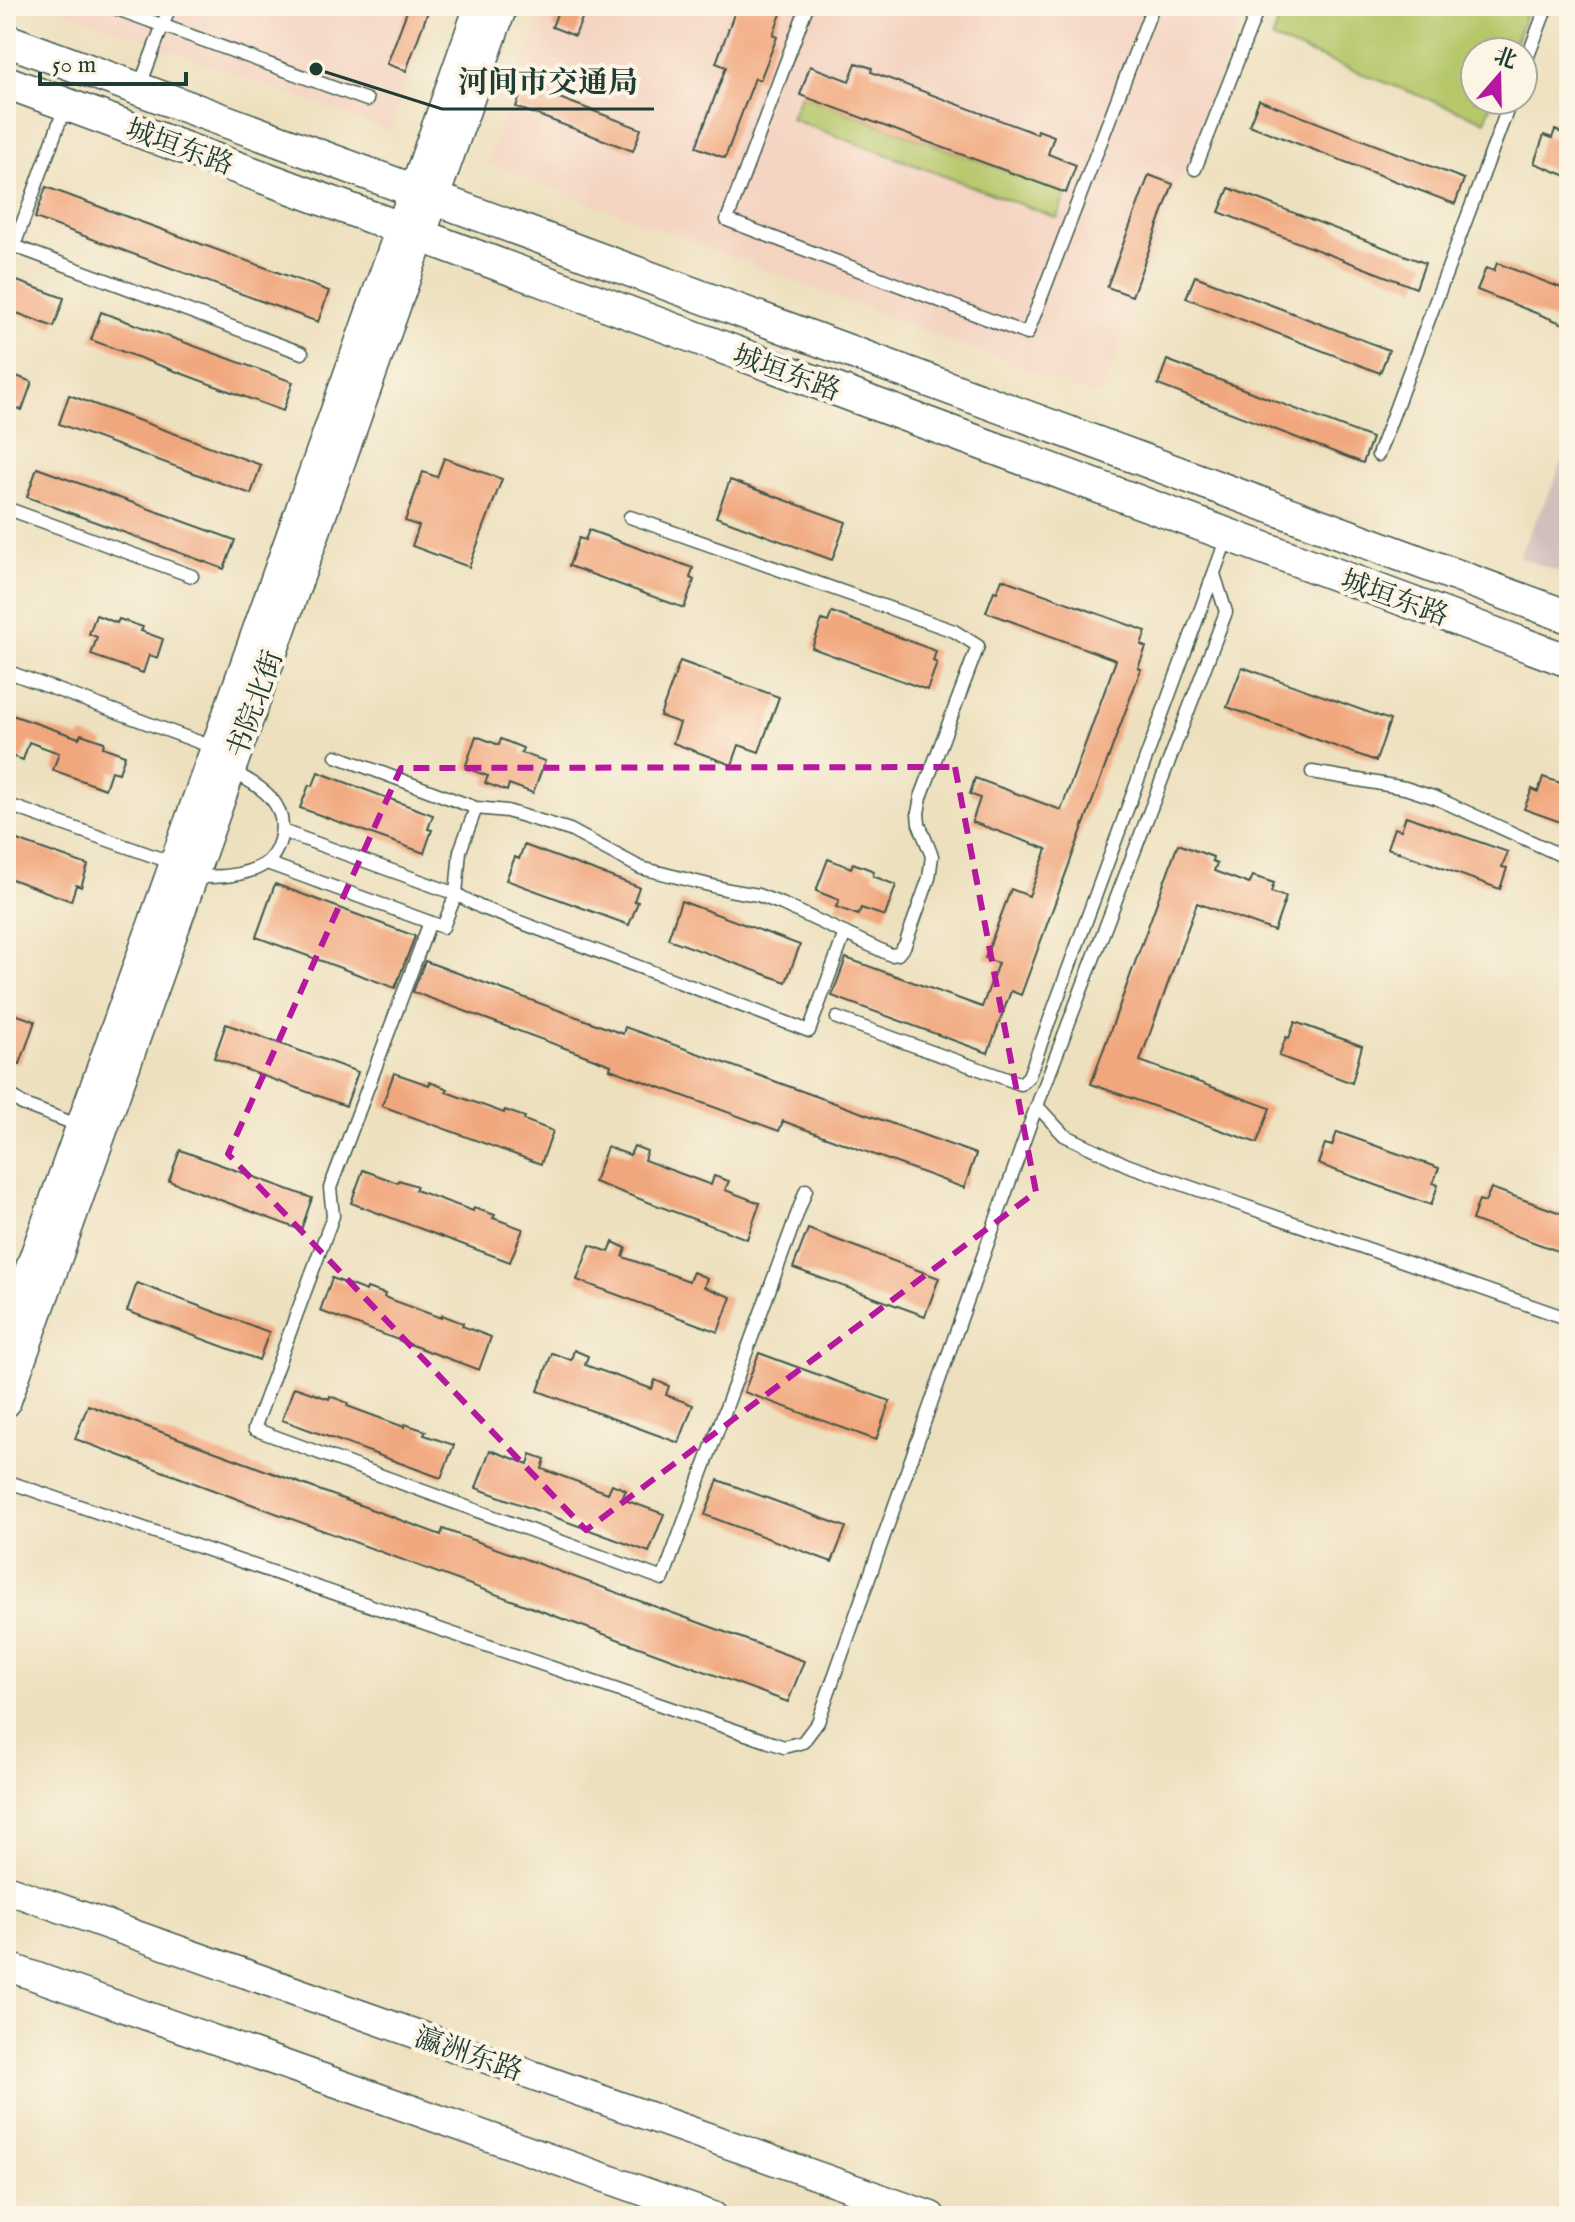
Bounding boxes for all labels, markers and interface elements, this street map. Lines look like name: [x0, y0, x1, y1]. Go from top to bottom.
scale bar: [40, 36, 186, 86]
north arrow: [1459, 36, 1539, 116]
text: 北: [1490, 42, 1520, 76]
text: 50 m: [52, 50, 96, 81]
callout: 河间市交通局: [442, 55, 654, 109]
text: 河间市交通局: [458, 65, 638, 103]
street label: 城垣东路: [121, 113, 238, 184]
street label: 城垣东路: [728, 339, 845, 410]
street label: 城垣东路: [1336, 564, 1453, 635]
street label: 书院北街: [221, 646, 292, 763]
street label: 瀛洲东路: [410, 2021, 527, 2090]

